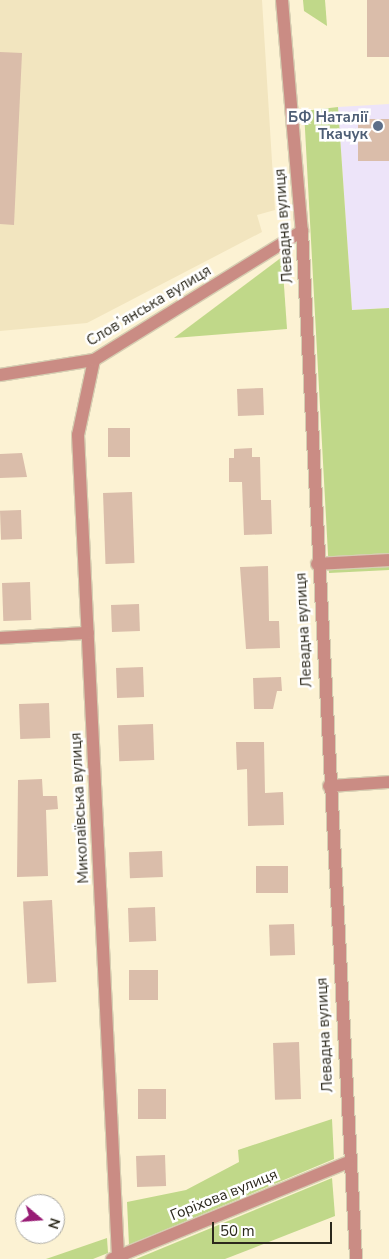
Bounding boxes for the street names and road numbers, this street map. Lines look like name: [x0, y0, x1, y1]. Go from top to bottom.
street label: Левадна вулиця: [271, 168, 297, 284]
street label: Словʼянська вулиця: [83, 262, 215, 350]
street label: Левадна вулиця: [292, 572, 316, 688]
street label: Миколаївська вулиця: [67, 732, 93, 884]
street label: Левадна вулиця: [313, 977, 337, 1093]
street label: Горіхова вулиця: [168, 1165, 280, 1225]

